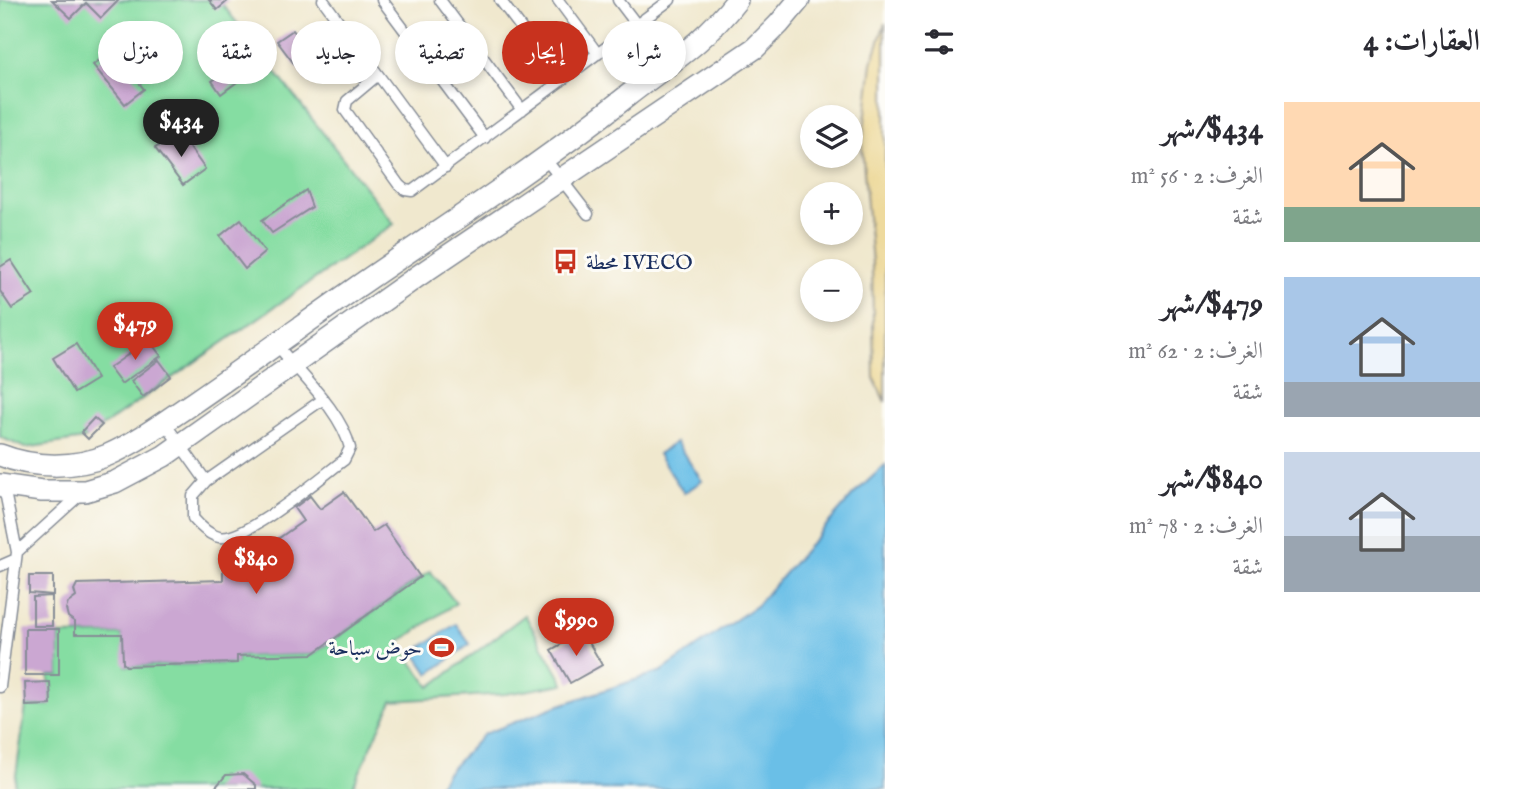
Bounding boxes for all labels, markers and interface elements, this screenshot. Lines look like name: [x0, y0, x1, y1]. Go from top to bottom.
chip: منزل: [98, 21, 183, 84]
chip: شقة: [197, 21, 277, 84]
chip: جديد: [291, 21, 381, 84]
chip: تصفية: [395, 21, 488, 84]
chip: إيجار: [502, 21, 588, 84]
chip: شراء: [602, 21, 686, 84]
icon: filters: [920, 23, 958, 61]
text: العقارات: 4: [1364, 23, 1480, 61]
pin: $434: [140, 100, 222, 159]
map controls: [800, 105, 863, 322]
button: layers: [800, 105, 863, 168]
text: $434: [159, 107, 203, 136]
text: $434/شهر: [1161, 111, 1263, 149]
icon: home: [1340, 130, 1424, 214]
text: الغرف: 2 · 56 m²: [1131, 162, 1263, 191]
button: +: [800, 182, 863, 245]
text: شقة: [1233, 203, 1263, 232]
bus stop icon: محطة IVECO: [552, 248, 580, 276]
place label: محطة IVECO: [586, 250, 693, 277]
button: −: [800, 259, 863, 322]
text: $479/شهر: [1161, 286, 1263, 324]
pin: $479: [94, 302, 176, 362]
icon: home: [1340, 305, 1424, 389]
text: $479: [113, 310, 157, 339]
text: الغرف: 2 · 62 m²: [1128, 337, 1263, 366]
text: شقة: [1233, 378, 1263, 407]
text: $840/شهر: [1161, 461, 1263, 499]
icon: home: [1340, 480, 1424, 564]
text: الغرف: 2 · 78 m²: [1129, 512, 1263, 541]
pin: $840: [215, 536, 297, 596]
text: $840: [234, 544, 278, 573]
text: شقة: [1233, 553, 1263, 582]
pin: $990: [535, 598, 617, 658]
text: $990: [554, 606, 598, 635]
sports icon: حوض سباحة: [428, 634, 456, 662]
place label: حوض سباحة: [328, 636, 422, 663]

